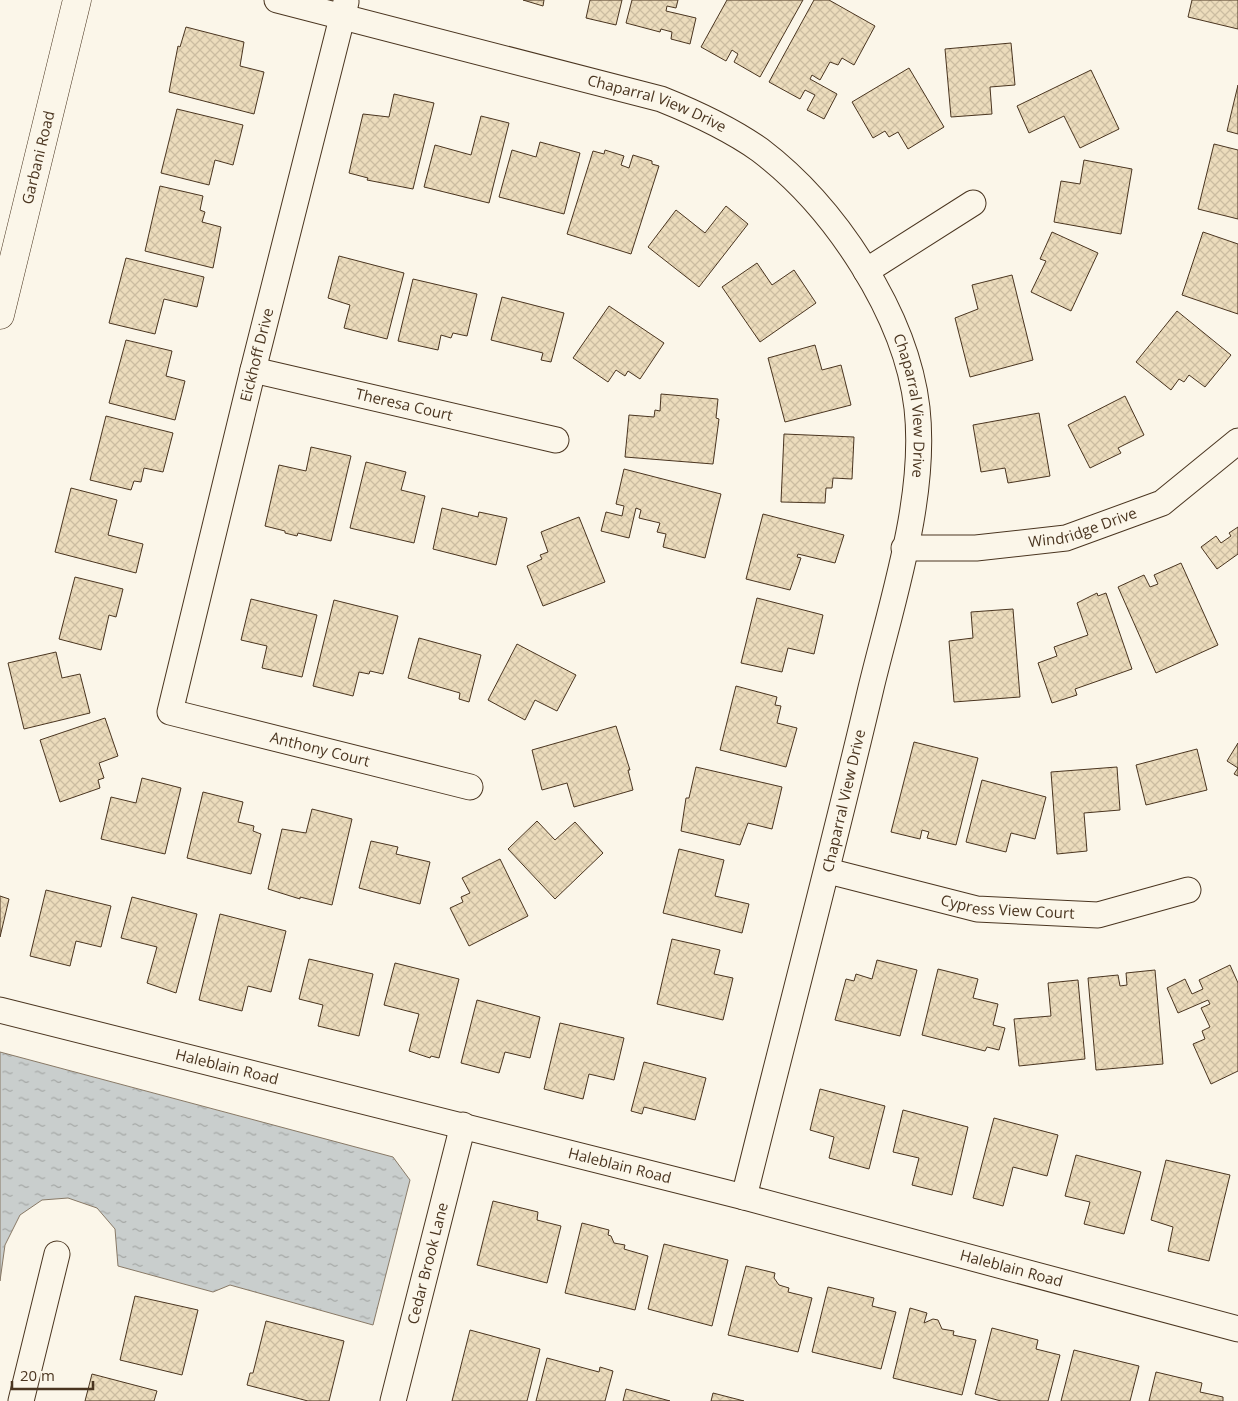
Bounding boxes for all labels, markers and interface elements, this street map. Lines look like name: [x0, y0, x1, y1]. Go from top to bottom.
street label: Chaparral View Drive: [585, 69, 730, 136]
street label: Garbani Road: [16, 109, 59, 206]
street label: Eickhoff Drive: [235, 306, 277, 404]
street label: Chaparral View Drive: [889, 330, 930, 479]
street label: Theresa Court: [354, 383, 455, 425]
street label: Windridge Drive: [1027, 502, 1139, 551]
street label: Anthony Court: [268, 726, 372, 771]
street label: Chaparral View Drive: [817, 727, 869, 874]
street label: Cypress View Court: [939, 889, 1075, 923]
street label: Haleblain Road: [173, 1043, 281, 1089]
street label: Haleblain Road: [566, 1142, 674, 1187]
street label: Cedar Brook Lane: [402, 1200, 452, 1326]
street label: Haleblain Road: [958, 1244, 1065, 1291]
scale bar: [12, 1358, 94, 1390]
text: 20 m: [20, 1365, 55, 1385]

